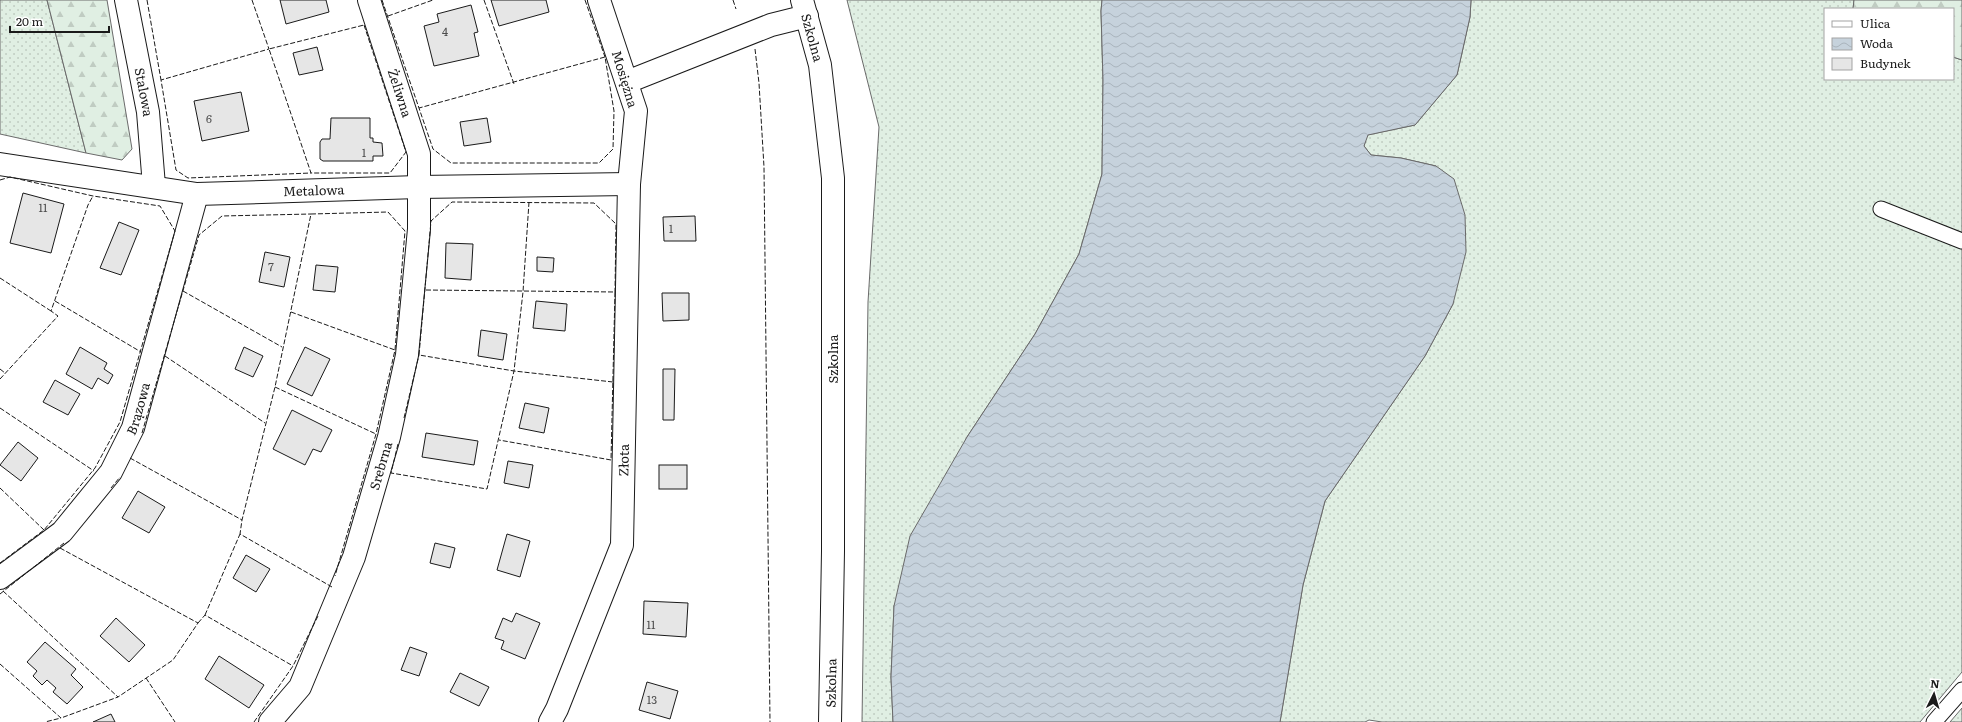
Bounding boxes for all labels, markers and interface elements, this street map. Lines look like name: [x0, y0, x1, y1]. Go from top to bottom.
scale bar: [10, 8, 109, 34]
legend: [1824, 8, 1954, 80]
street label: Szkolna: [797, 11, 829, 64]
text: 20 m: [16, 12, 43, 30]
text: Ulica: [1860, 14, 1891, 32]
house number: 4: [442, 23, 448, 39]
text: Woda: [1860, 34, 1893, 52]
street label: Mosiężna: [608, 48, 643, 110]
text: Budynek: [1860, 54, 1911, 72]
street label: Stalowa: [131, 66, 158, 117]
street label: Żeliwna: [384, 66, 417, 120]
house number: 6: [206, 110, 212, 126]
house number: 1: [362, 144, 367, 160]
street label: Metalowa: [283, 179, 345, 200]
house number: 11: [39, 199, 48, 215]
house number: 1: [669, 220, 674, 236]
house number: 7: [268, 258, 274, 274]
street label: Szkolna: [823, 334, 842, 384]
street label: Brązowa: [121, 380, 154, 438]
street label: Srebrna: [364, 439, 396, 492]
street label: Złota: [613, 444, 633, 477]
house number: 11: [647, 616, 656, 632]
street label: Szkolna: [821, 658, 840, 708]
north arrow: [1914, 674, 1954, 714]
text: N: [1930, 675, 1940, 691]
house number: 13: [647, 691, 657, 707]

